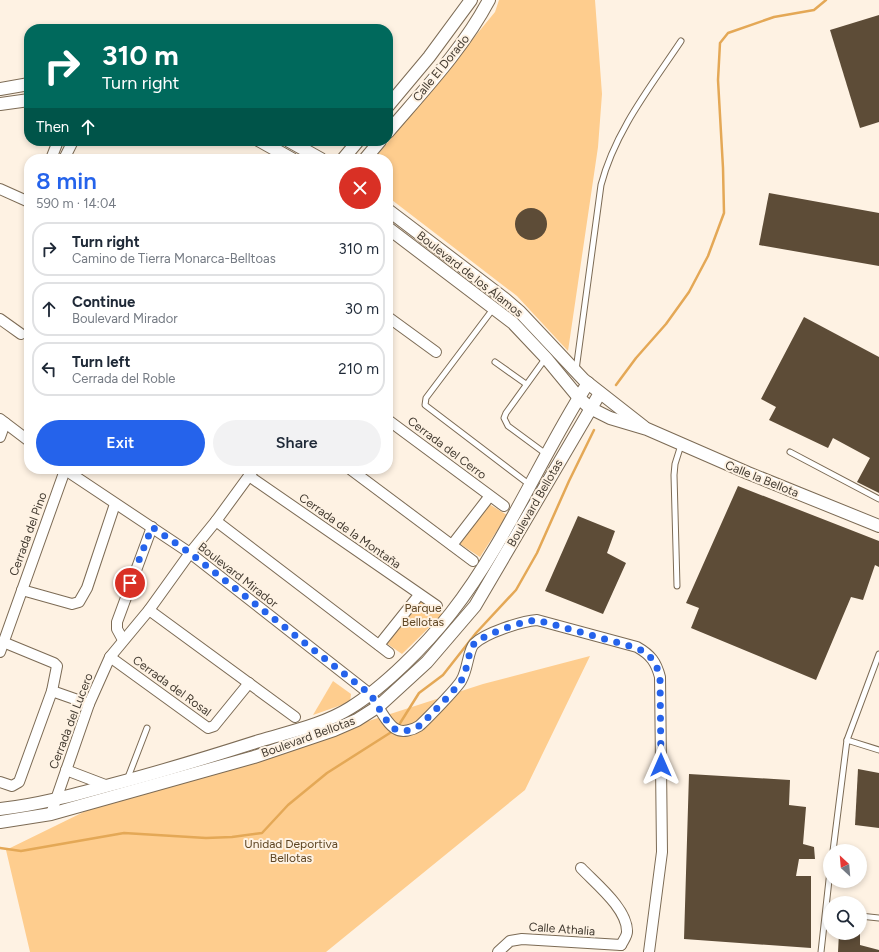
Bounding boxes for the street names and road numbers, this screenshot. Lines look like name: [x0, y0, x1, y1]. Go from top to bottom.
street label: Calle El Dorado: [410, 32, 472, 104]
street label: Boulevard de los Álamos: [414, 228, 526, 320]
street label: Cerrada del Cerro: [405, 414, 489, 482]
street label: Boulevard Bellotas: [504, 456, 566, 549]
street label: Calle la Bellota: [723, 458, 801, 500]
street label: Cerrada del Pino: [6, 490, 50, 578]
street label: Cerrada de la Montaña: [296, 491, 404, 571]
street label: Boulevard Mirador: [195, 539, 281, 611]
street label: Cerrada del Rosal: [130, 653, 214, 719]
street label: Cerrada del Lucero: [46, 671, 96, 771]
street label: Boulevard Bellotas: [259, 713, 357, 760]
street label: Calle Athalia: [528, 920, 596, 938]

